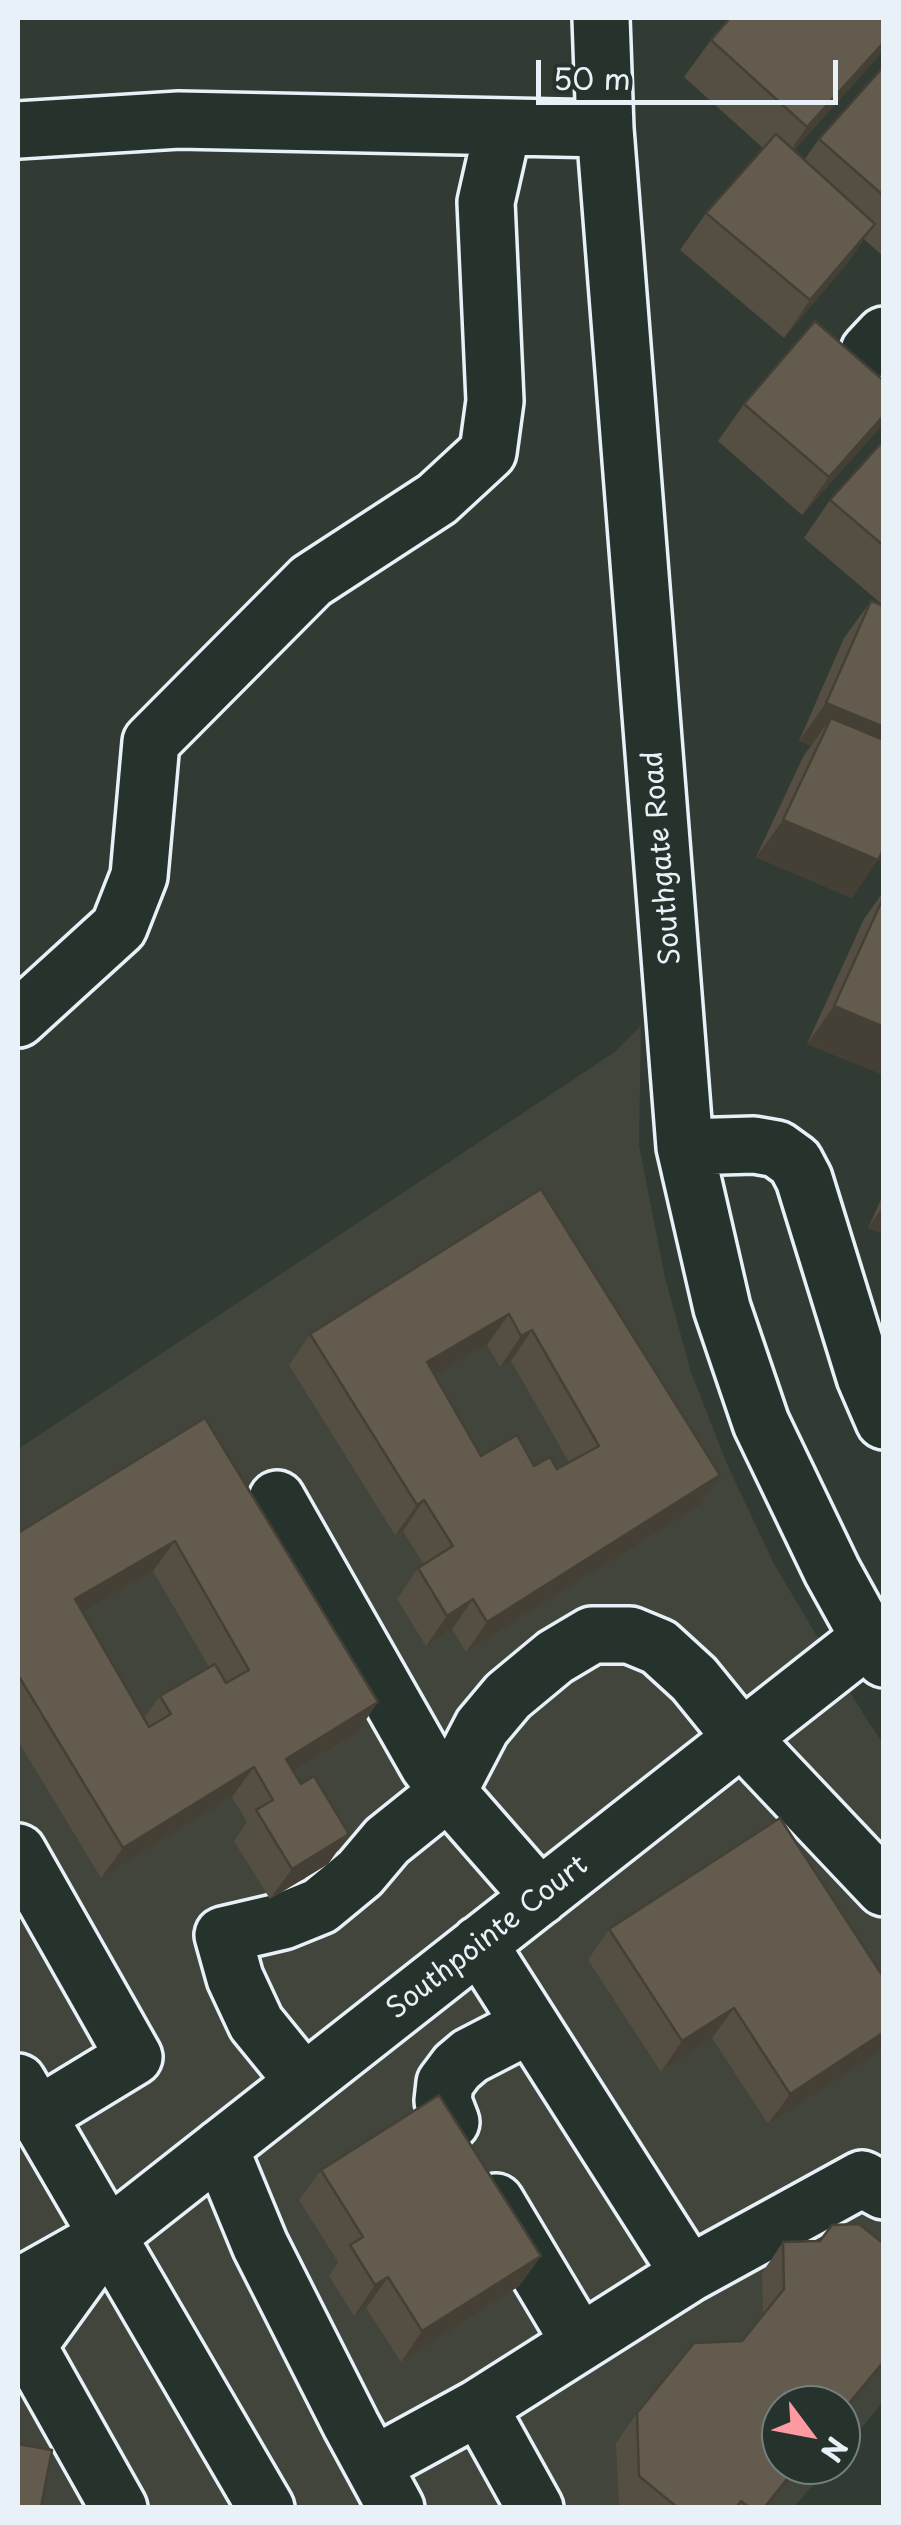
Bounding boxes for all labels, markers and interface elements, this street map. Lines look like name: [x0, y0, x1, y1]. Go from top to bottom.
scale bar: [541, 40, 844, 102]
text: 50 m: [553, 55, 631, 100]
street label: Southgate Road: [637, 750, 689, 966]
street label: Southpointe Court: [381, 1849, 595, 2027]
north arrow: [761, 2385, 861, 2485]
text: N: [811, 2429, 859, 2471]

